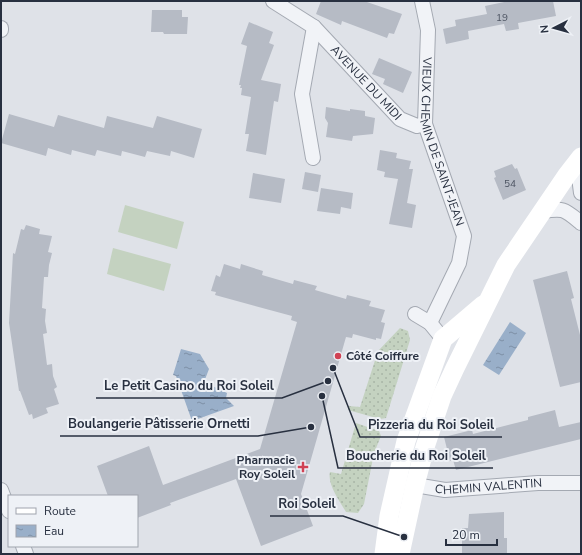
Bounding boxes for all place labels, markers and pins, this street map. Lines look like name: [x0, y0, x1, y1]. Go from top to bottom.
place label: Côté Coiffure: [346, 348, 420, 364]
marker: Côté Coiffure: [333, 351, 343, 361]
callout: Le Petit Casino du Roi Soleil: [96, 373, 282, 398]
callout: Boulangerie Pâtisserie Ornetti: [60, 411, 258, 436]
callout: Pizzeria du Roi Soleil: [360, 412, 502, 437]
callout: Boucherie du Roi Soleil: [338, 443, 493, 468]
place label: Pharmacie Roy Soleil: [237, 452, 295, 482]
marker: Pharmacie Roy Soleil: [298, 462, 308, 472]
callout: Roi Soleil: [270, 491, 343, 516]

